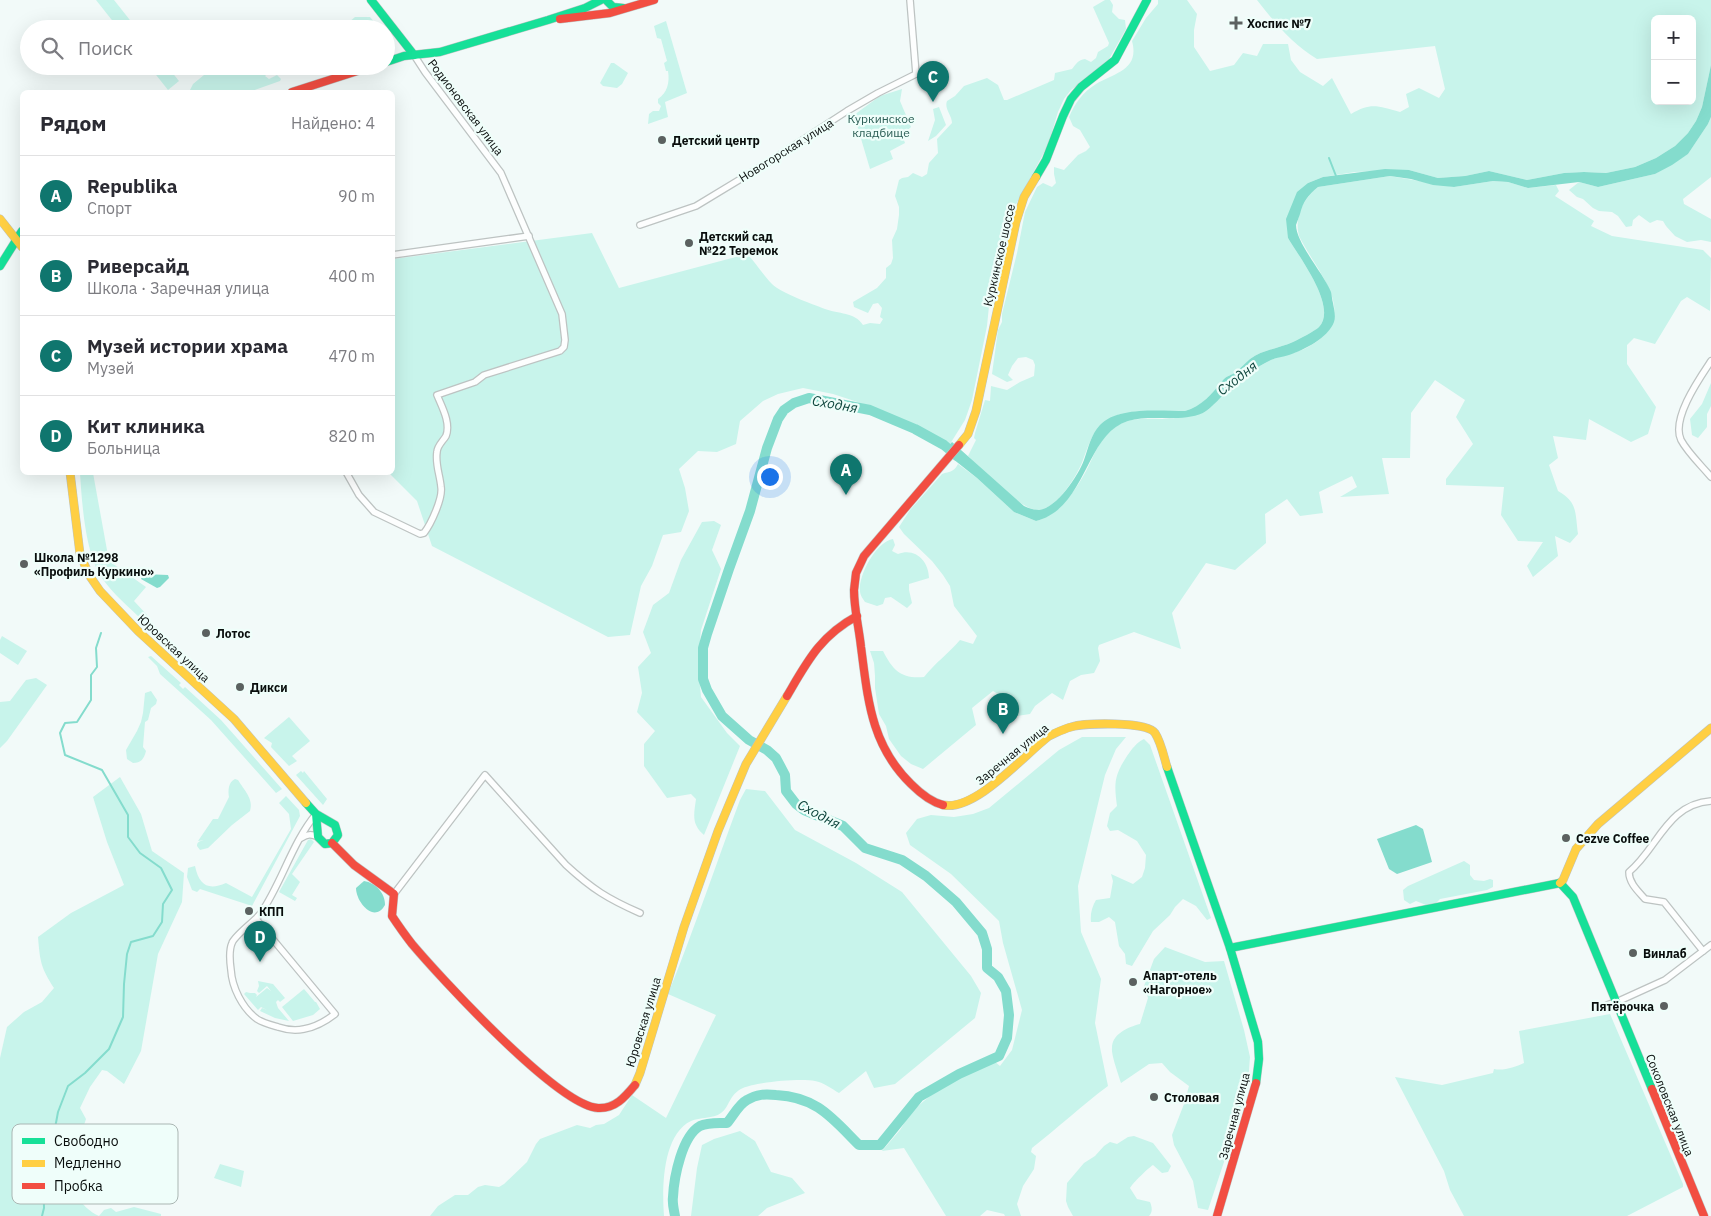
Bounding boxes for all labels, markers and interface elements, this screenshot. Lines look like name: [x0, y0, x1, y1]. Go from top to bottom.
map controls: [1651, 15, 1696, 105]
button: +: [1651, 15, 1696, 60]
marker: Хоспис №7: [1229, 16, 1243, 30]
place label: Хоспис №7: [1247, 16, 1311, 31]
search box: [20, 20, 395, 75]
icon: search: [38, 34, 66, 62]
text: Поиск: [78, 36, 133, 60]
street label: Родионовская улица: [425, 56, 507, 159]
button: −: [1651, 60, 1696, 105]
pin: C: [917, 61, 949, 102]
text: Рядом: [40, 109, 107, 137]
park label: Куркинское кладбище: [847, 111, 915, 140]
text: Найдено: 4: [291, 113, 375, 133]
street label: Новогорская улица: [736, 115, 837, 185]
place label: Детский центр: [672, 133, 760, 148]
marker: Детский центр: [656, 134, 668, 146]
text: Republika: [87, 174, 178, 198]
text: A: [51, 186, 61, 206]
text: 90 m: [338, 186, 375, 206]
text: Спорт: [87, 198, 132, 218]
street label: Куркинское шоссе: [980, 202, 1018, 308]
place label: Детский сад №22 Теремок: [699, 229, 778, 258]
marker: Детский сад №22 Теремок: [683, 237, 695, 249]
text: Риверсайд: [87, 254, 189, 278]
text: B: [51, 266, 61, 286]
text: 400 m: [328, 266, 375, 286]
text: Школа · Заречная улица: [87, 278, 269, 298]
text: Музей истории храма: [87, 334, 288, 358]
text: C: [51, 346, 61, 366]
text: 470 m: [328, 346, 375, 366]
water label: Сходня: [1213, 357, 1261, 399]
text: Музей: [87, 358, 134, 378]
water label: Сходня: [811, 391, 859, 417]
text: Кит клиника: [87, 414, 205, 438]
text: D: [50, 426, 62, 446]
text: 820 m: [328, 426, 375, 446]
text: Больница: [87, 438, 160, 458]
pin: A: [830, 454, 862, 495]
your location: [757, 464, 783, 490]
place label: Школа №1298 «Профиль Куркино»: [34, 550, 154, 579]
marker: Школа №1298 «Профиль Куркино»: [18, 558, 30, 570]
street label: Юровская улица: [135, 611, 214, 686]
place label: Лотос: [216, 626, 250, 641]
marker: Лотос: [200, 627, 212, 639]
place label: Дикси: [250, 680, 288, 695]
marker: Дикси: [234, 681, 246, 693]
pin: B: [987, 693, 1019, 734]
street label: Заречная улица: [973, 720, 1052, 788]
water label: Сходня: [795, 795, 843, 833]
place label: Cezve Coffee: [1576, 831, 1650, 846]
marker: Cezve Coffee: [1560, 832, 1572, 844]
place label: КПП: [259, 904, 284, 919]
marker: КПП: [243, 905, 255, 917]
pin: D: [244, 921, 276, 962]
place label: Винлаб: [1643, 946, 1687, 961]
marker: Винлаб: [1627, 947, 1639, 959]
place label: Апарт-отель «Нагорное»: [1143, 968, 1217, 997]
street label: Юровская улица: [622, 975, 664, 1069]
marker: Апарт-отель «Нагорное»: [1127, 976, 1139, 988]
place label: Пятёрочка: [1591, 999, 1654, 1014]
marker: Пятёрочка: [1658, 1000, 1670, 1012]
street label: Соколовская улица: [1643, 1052, 1698, 1159]
street label: Заречная улица: [1215, 1070, 1253, 1161]
place label: Столовая: [1164, 1090, 1219, 1105]
marker: Столовая: [1148, 1091, 1160, 1103]
legend: [12, 1124, 178, 1204]
text: Свободно: [54, 1132, 119, 1150]
text: Медленно: [54, 1154, 122, 1172]
text: Пробка: [54, 1177, 103, 1195]

